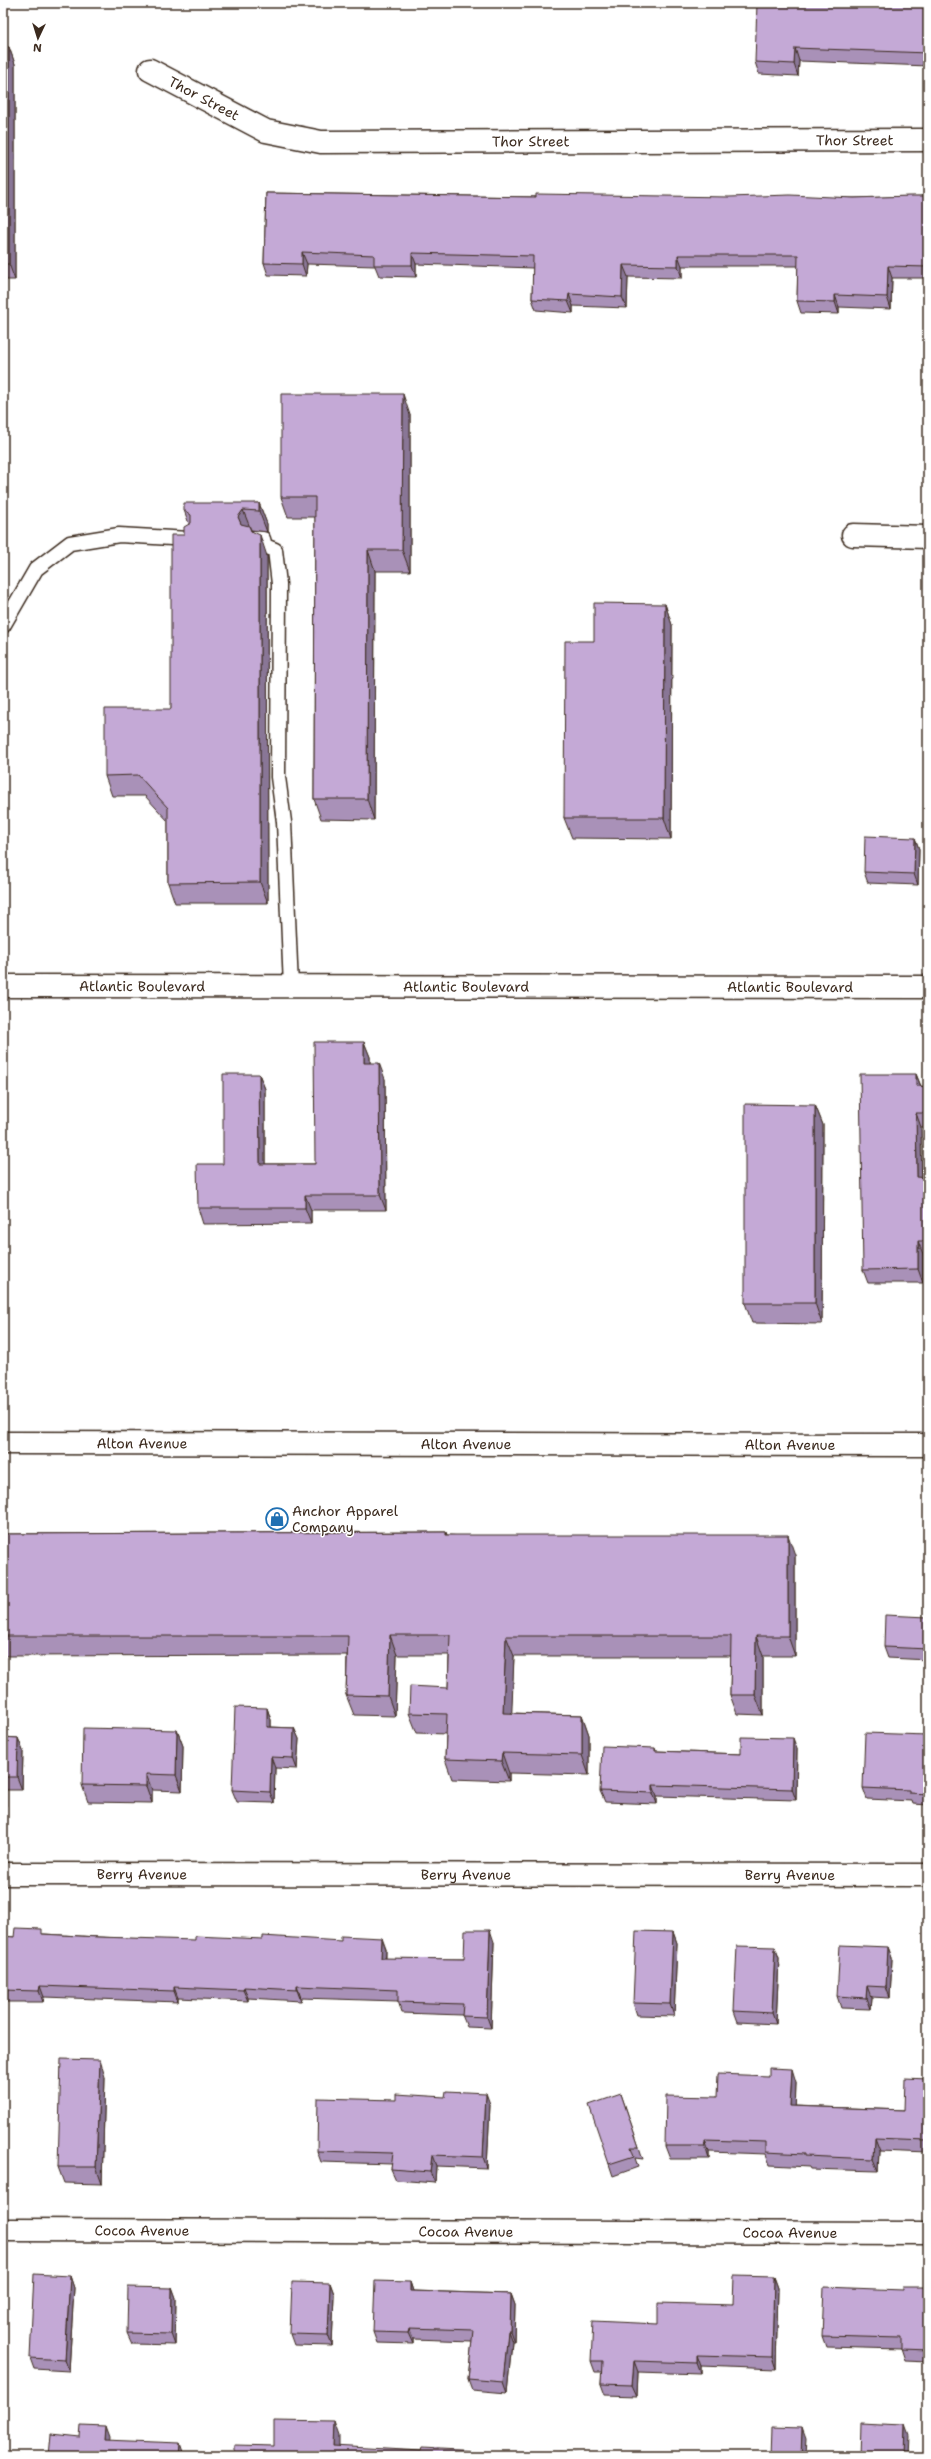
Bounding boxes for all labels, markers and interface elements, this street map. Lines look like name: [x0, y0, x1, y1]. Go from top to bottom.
north arrow: [18, 18, 58, 58]
text: N: [32, 40, 42, 55]
street label: Thor Street: [165, 72, 242, 124]
street label: Thor Street: [816, 131, 894, 149]
street label: Thor Street: [492, 132, 570, 150]
street label: Atlantic Boulevard: [79, 977, 205, 995]
street label: Atlantic Boulevard: [403, 977, 529, 996]
street label: Atlantic Boulevard: [727, 978, 853, 996]
street label: Alton Avenue: [96, 1434, 188, 1452]
street label: Alton Avenue: [420, 1435, 512, 1453]
street label: Alton Avenue: [744, 1436, 836, 1454]
place label: Anchor Apparel Company: [292, 1502, 399, 1536]
shop icon: Anchor Apparel Company: [264, 1506, 290, 1532]
street label: Berry Avenue: [97, 1865, 187, 1883]
street label: Berry Avenue: [421, 1865, 511, 1884]
street label: Berry Avenue: [745, 1866, 835, 1884]
street label: Cocoa Avenue: [95, 2221, 190, 2240]
street label: Cocoa Avenue: [419, 2222, 514, 2241]
street label: Cocoa Avenue: [743, 2223, 838, 2242]

